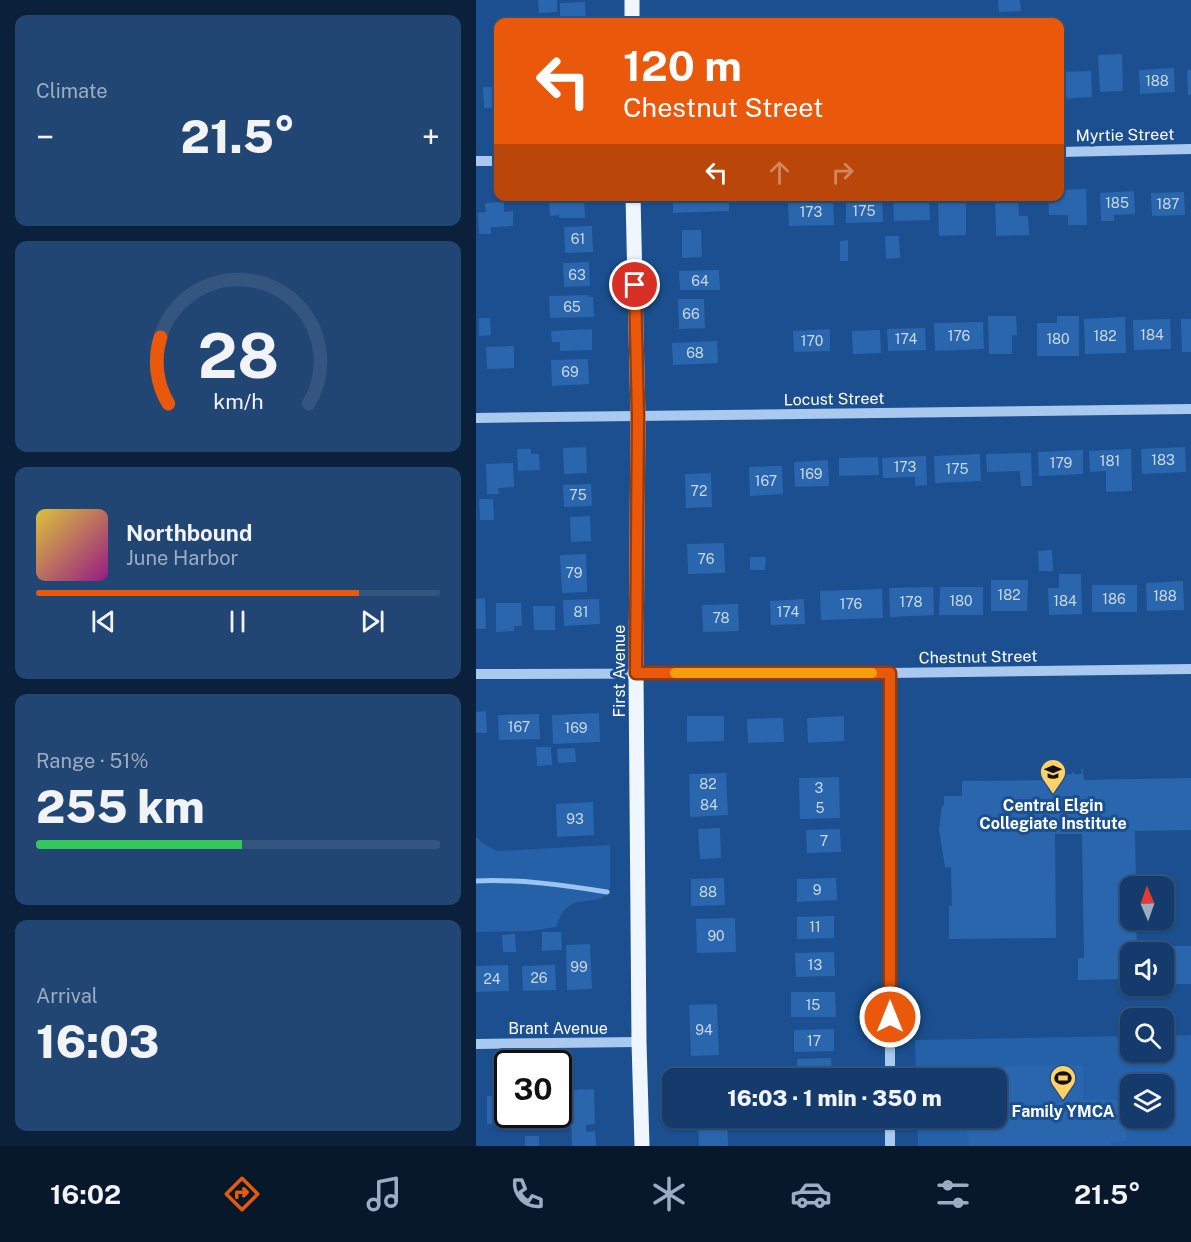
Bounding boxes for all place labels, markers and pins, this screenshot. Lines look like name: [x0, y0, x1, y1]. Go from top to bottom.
pin: [609, 259, 660, 310]
school or university icon: Central Elgin Collegiate Institute: [1038, 757, 1068, 795]
place label: Central Elgin Collegiate Institute: [979, 796, 1127, 833]
sports icon: Family YMCA: [1048, 1063, 1078, 1101]
place label: Family YMCA: [1012, 1102, 1115, 1121]

